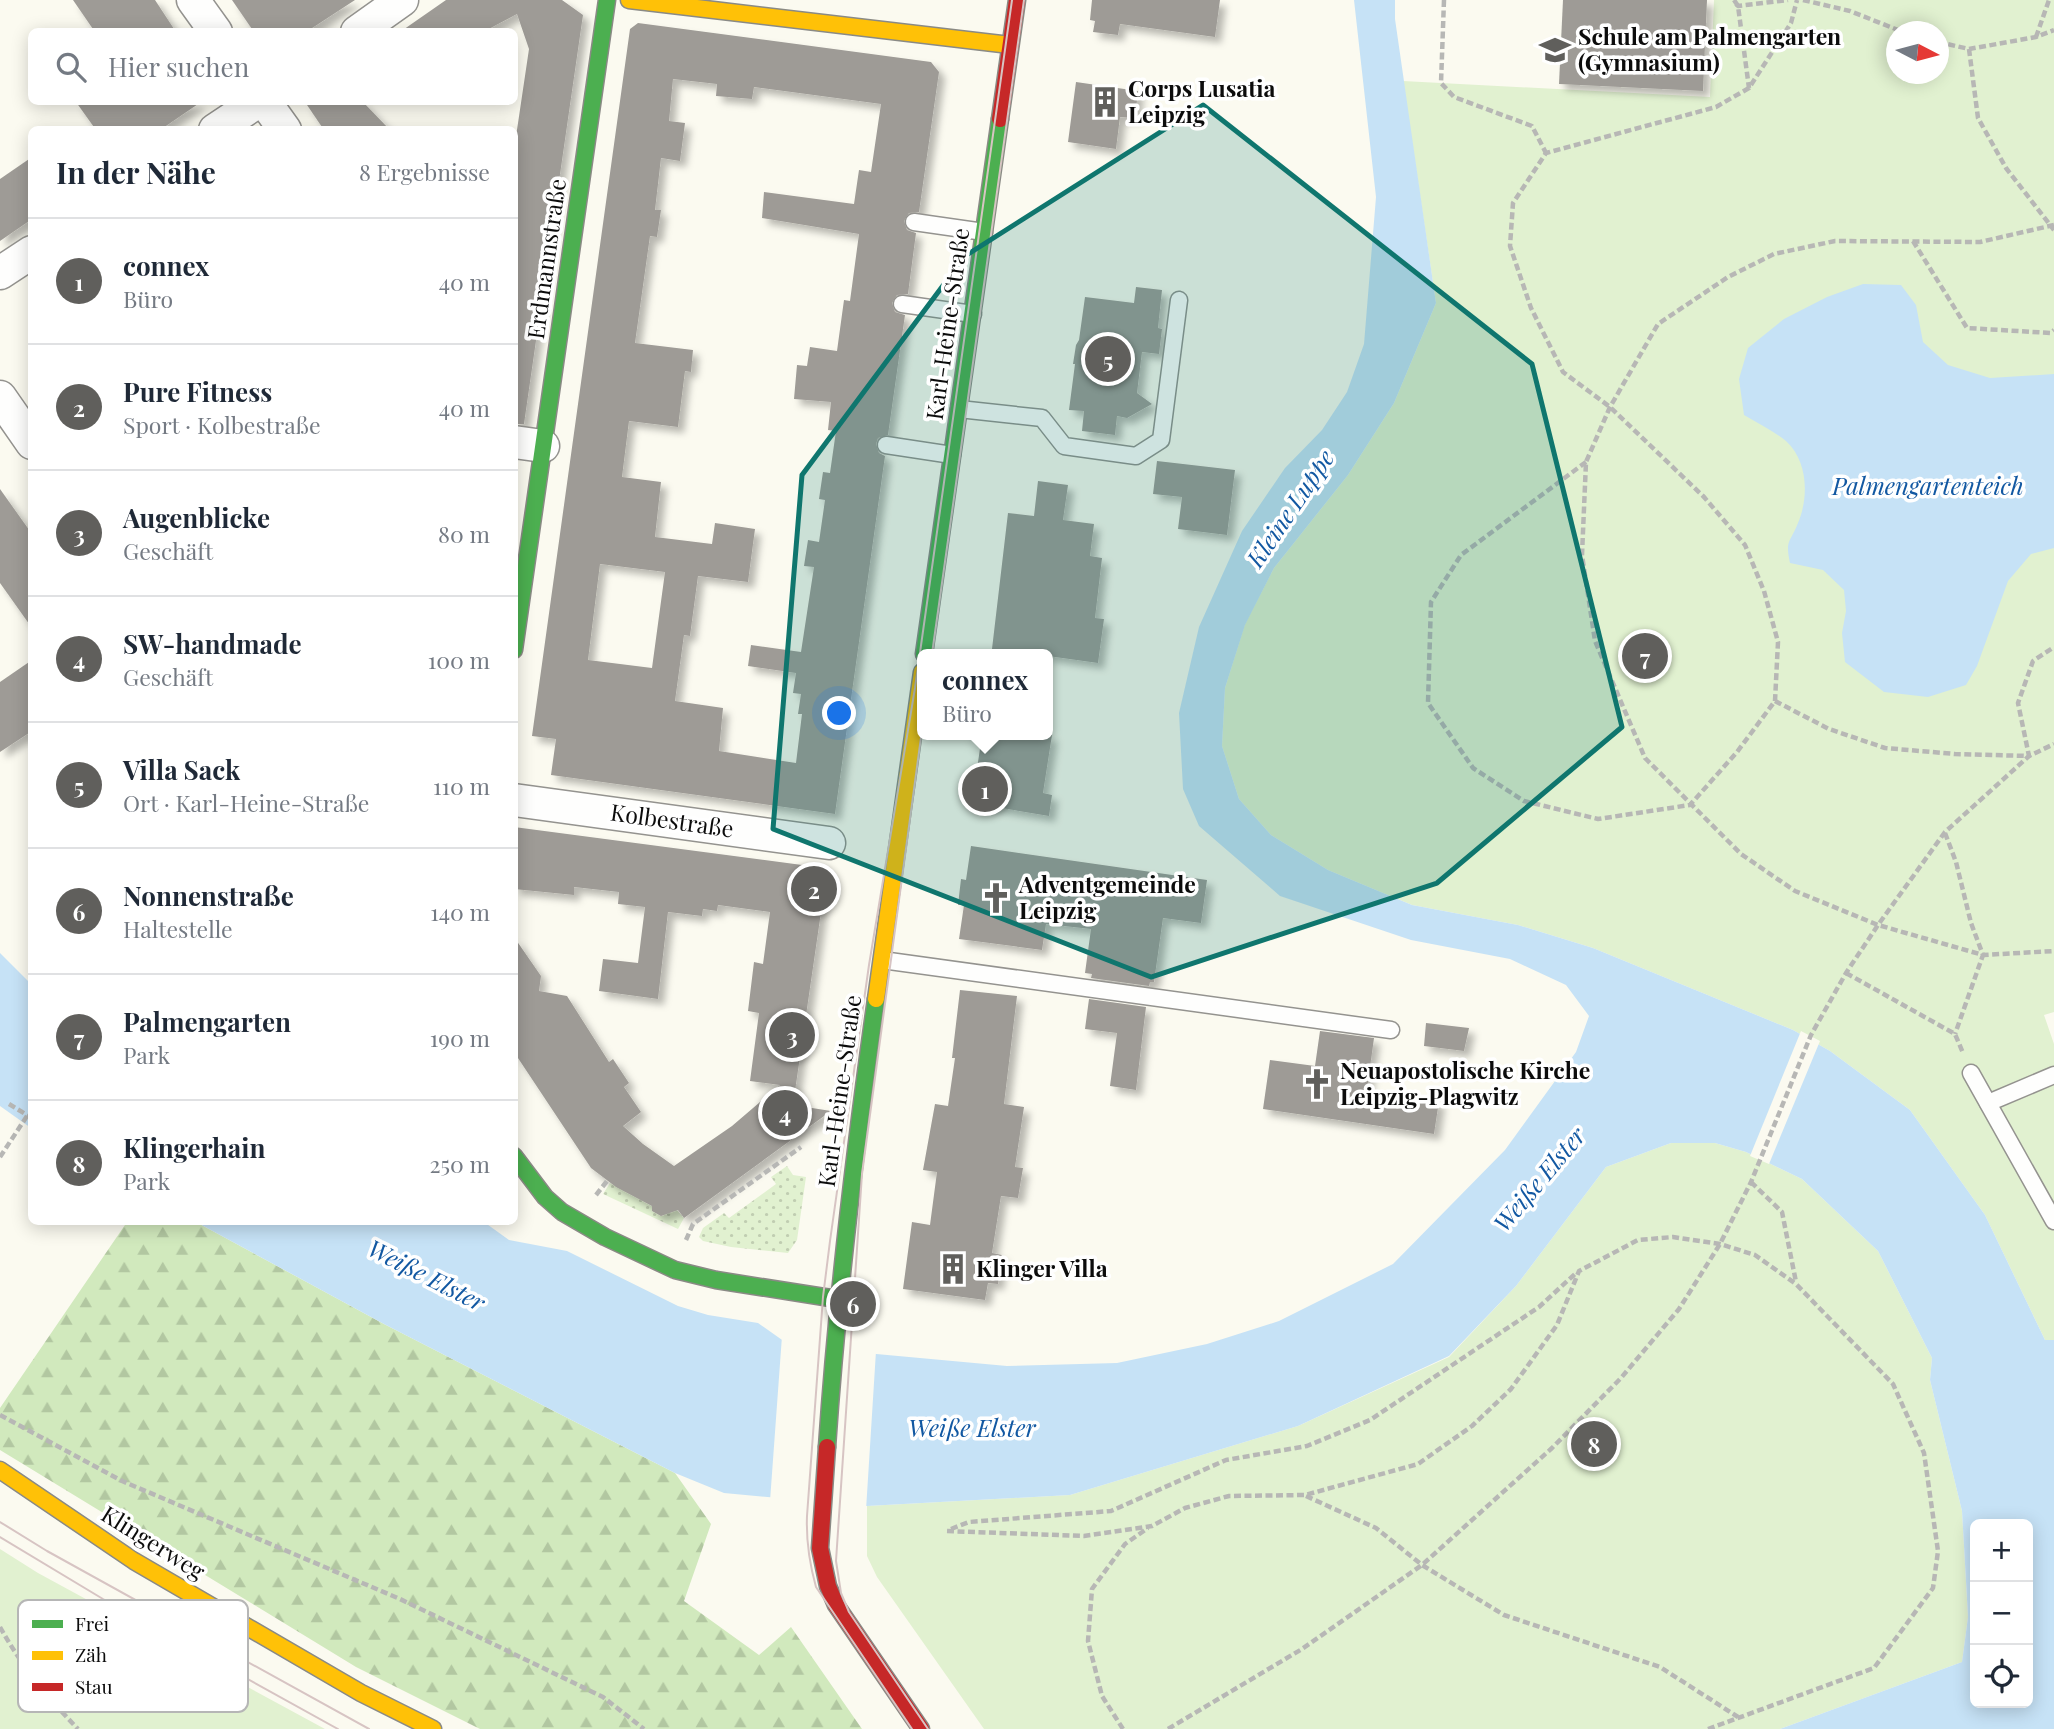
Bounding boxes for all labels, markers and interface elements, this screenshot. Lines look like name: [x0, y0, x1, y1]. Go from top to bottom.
place label: Schule am Palmengarten (Gymnasium): [1578, 20, 1841, 77]
north arrow: [1886, 21, 1949, 84]
search box: [28, 28, 518, 105]
school or university icon: Schule am Palmengarten (Gymnasium): [1538, 33, 1572, 67]
icon: search: [52, 48, 90, 86]
text: Hier suchen: [108, 49, 249, 84]
place label: Corps Lusatia Leipzig: [1128, 72, 1276, 129]
building icon: Corps Lusatia Leipzig: [1088, 85, 1122, 119]
text: In der Nähe: [56, 152, 216, 192]
text: 8 Ergebnisse: [359, 156, 490, 187]
street label: Erdmannstraße: [519, 177, 572, 341]
street label: Karl-Heine-Straße: [918, 226, 975, 422]
text: connex: [123, 248, 209, 283]
text: 1: [75, 266, 83, 297]
text: 40 m: [439, 266, 490, 297]
text: Büro: [123, 283, 173, 314]
pin: 5: [1085, 333, 1131, 385]
text: Pure Fitness: [123, 374, 272, 409]
text: 2: [73, 392, 85, 423]
text: 40 m: [439, 392, 490, 423]
text: Sport · Kolbestraße: [123, 409, 321, 440]
water label: Kleine Luppe: [1238, 443, 1340, 574]
water label: Palmengartenteich: [1831, 469, 2024, 501]
text: Augenblicke: [123, 500, 270, 535]
text: 3: [73, 518, 85, 549]
text: 80 m: [438, 518, 490, 549]
text: Geschäft: [123, 535, 213, 566]
text: SW-handmade: [123, 626, 302, 661]
pin: 7: [1622, 630, 1668, 682]
text: 4: [73, 644, 85, 675]
text: 100 m: [428, 644, 490, 675]
popup: [917, 649, 1053, 740]
text: Geschäft: [123, 661, 213, 692]
text: connex: [942, 662, 1028, 697]
your location: [822, 696, 856, 730]
text: Büro: [942, 697, 992, 728]
text: Villa Sack: [123, 752, 240, 787]
pin: 1: [962, 763, 1008, 815]
text: 5: [74, 770, 84, 801]
text: 110 m: [433, 770, 490, 801]
text: Ort · Karl-Heine-Straße: [123, 787, 369, 818]
street label: Kolbestraße: [609, 796, 736, 843]
pin: 2: [791, 863, 837, 915]
place label: Adventgemeinde Leipzig: [1018, 868, 1196, 925]
text: Nonnenstraße: [123, 878, 294, 913]
church icon: Adventgemeinde Leipzig: [979, 881, 1013, 915]
text: 6: [73, 896, 85, 927]
text: 140 m: [430, 896, 490, 927]
text: Haltestelle: [123, 913, 233, 944]
street label: Karl-Heine-Straße: [810, 993, 867, 1189]
text: Palmengarten: [123, 1004, 291, 1039]
pin: 3: [769, 1009, 815, 1061]
text: 7: [74, 1022, 84, 1053]
text: 190 m: [430, 1022, 490, 1053]
text: Park: [123, 1039, 170, 1070]
place label: Neuapostolische Kirche Leipzig-Plagwitz: [1340, 1054, 1590, 1111]
church icon: Neuapostolische Kirche Leipzig-Plagwitz: [1300, 1067, 1334, 1101]
pin: 4: [762, 1087, 808, 1139]
water label: Weiße Elster: [1485, 1119, 1592, 1238]
text: Klingerhain: [123, 1130, 265, 1165]
text: 8: [73, 1148, 85, 1179]
text: 250 m: [429, 1148, 490, 1179]
text: Park: [123, 1165, 170, 1196]
water label: Weiße Elster: [363, 1231, 492, 1318]
building icon: Klinger Villa: [936, 1252, 970, 1286]
place label: Klinger Villa: [976, 1252, 1108, 1283]
pin: 6: [830, 1278, 876, 1330]
water label: Weiße Elster: [908, 1411, 1036, 1443]
pin: 8: [1571, 1418, 1617, 1470]
street label: Klingerweg: [96, 1498, 212, 1586]
map controls: [1970, 1519, 2033, 1708]
button: +: [1970, 1519, 2033, 1582]
button: −: [1970, 1582, 2033, 1645]
legend: [18, 1600, 248, 1712]
text: Frei: [75, 1610, 110, 1636]
text: Zäh: [75, 1641, 107, 1667]
button: locate: [1970, 1645, 2033, 1708]
text: Stau: [75, 1673, 113, 1699]

